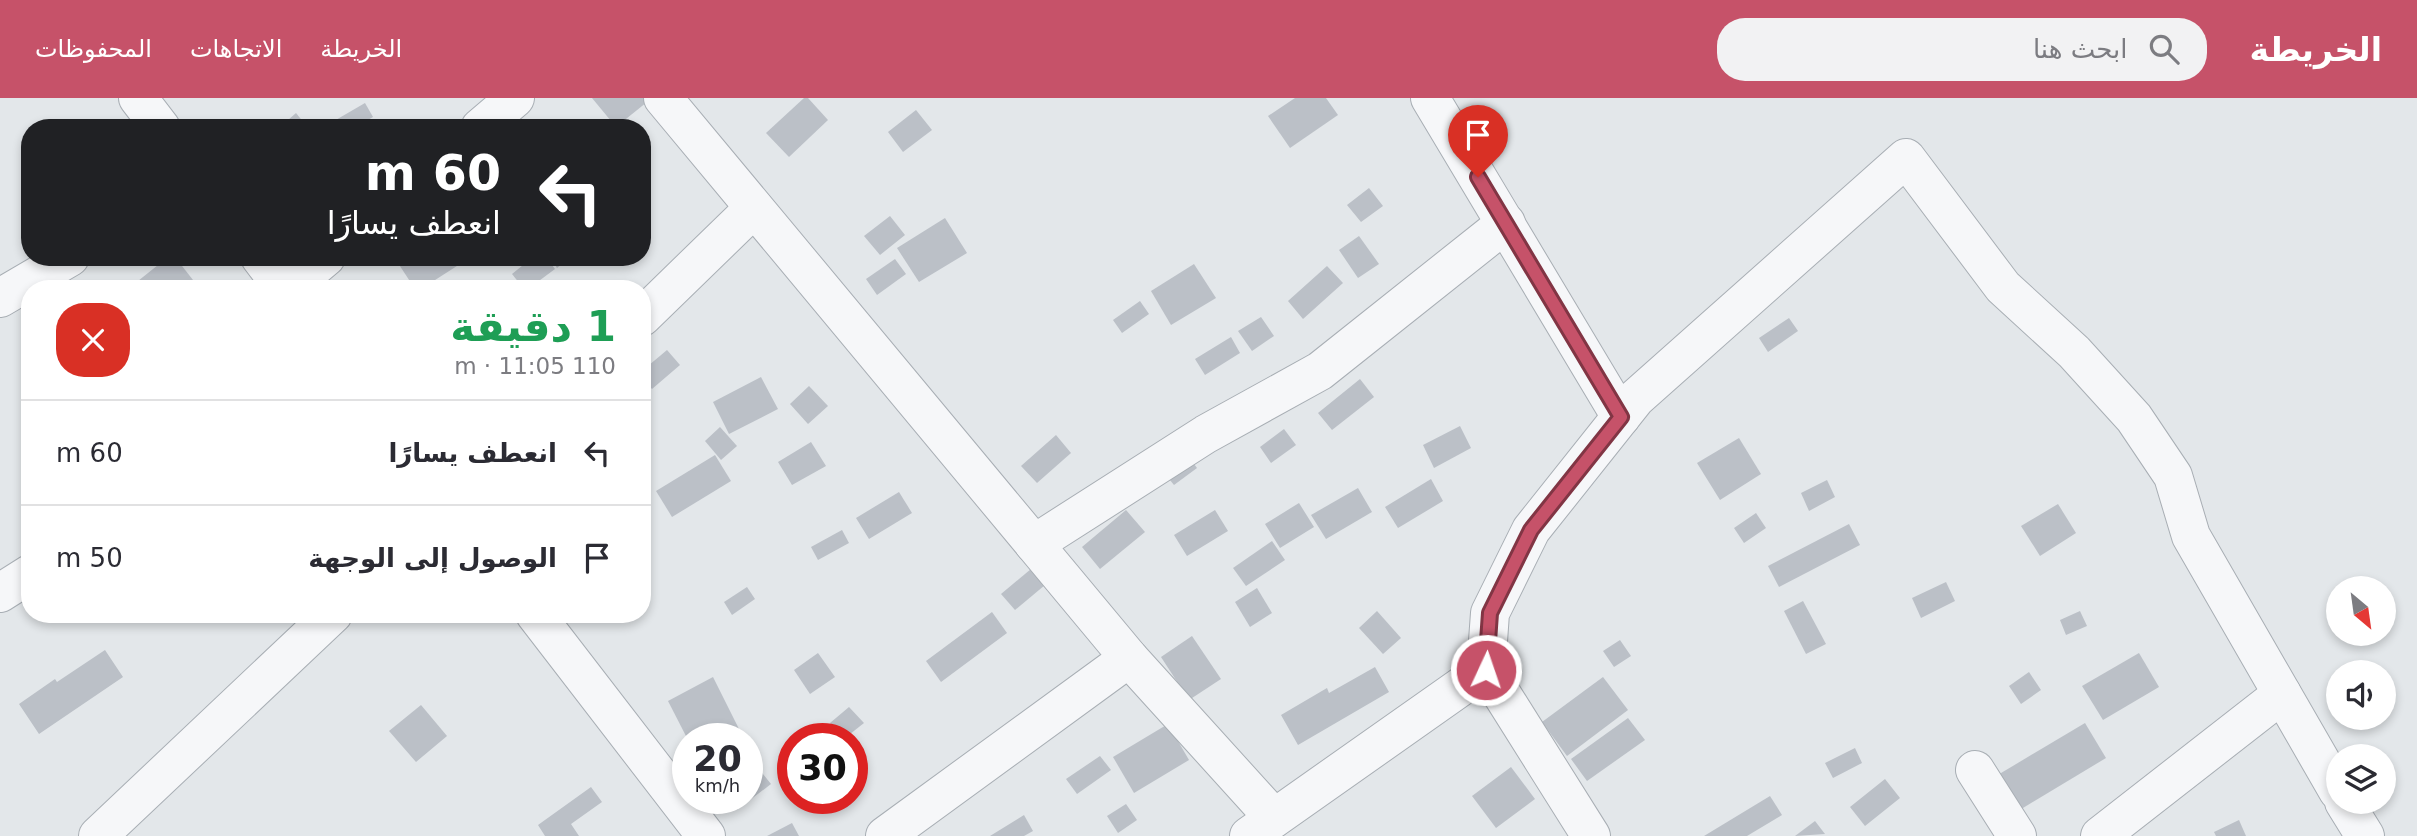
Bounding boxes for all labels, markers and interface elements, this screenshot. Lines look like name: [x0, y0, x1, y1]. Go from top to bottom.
search box: [1717, 18, 2207, 81]
icon: search: [2145, 30, 2183, 68]
text: الخريطة: [2249, 30, 2382, 69]
text: ابحث هنا: [2033, 34, 2127, 64]
text: المحفوظات: [35, 35, 152, 63]
text: الاتجاهات: [190, 35, 282, 63]
text: الخريطة: [320, 35, 402, 63]
pin: [1448, 105, 1508, 177]
icon: arrive: [1459, 116, 1497, 154]
text: 60 m: [365, 145, 501, 202]
icon: left: [525, 147, 616, 238]
text: انعطف يسارًا: [327, 204, 501, 242]
text: 1 دقيقة: [450, 302, 616, 351]
button: close: [56, 303, 130, 377]
text: 110 m · 11:05: [454, 353, 616, 379]
icon: left: [578, 434, 616, 472]
text: 60 m: [56, 438, 123, 468]
text: انعطف يسارًا: [388, 438, 557, 468]
icon: arrive: [578, 539, 616, 577]
text: 50 m: [56, 543, 123, 573]
text: الوصول إلى الوجهة: [308, 543, 557, 573]
north arrow: [2326, 576, 2396, 646]
map controls: [2326, 576, 2396, 814]
position arrow: [1449, 633, 1523, 707]
button: sound: [2326, 660, 2396, 730]
speed limit sign: 30: [777, 723, 868, 814]
text: 20: [693, 739, 742, 779]
button: layers: [2326, 744, 2396, 814]
text: km/h: [695, 775, 740, 796]

